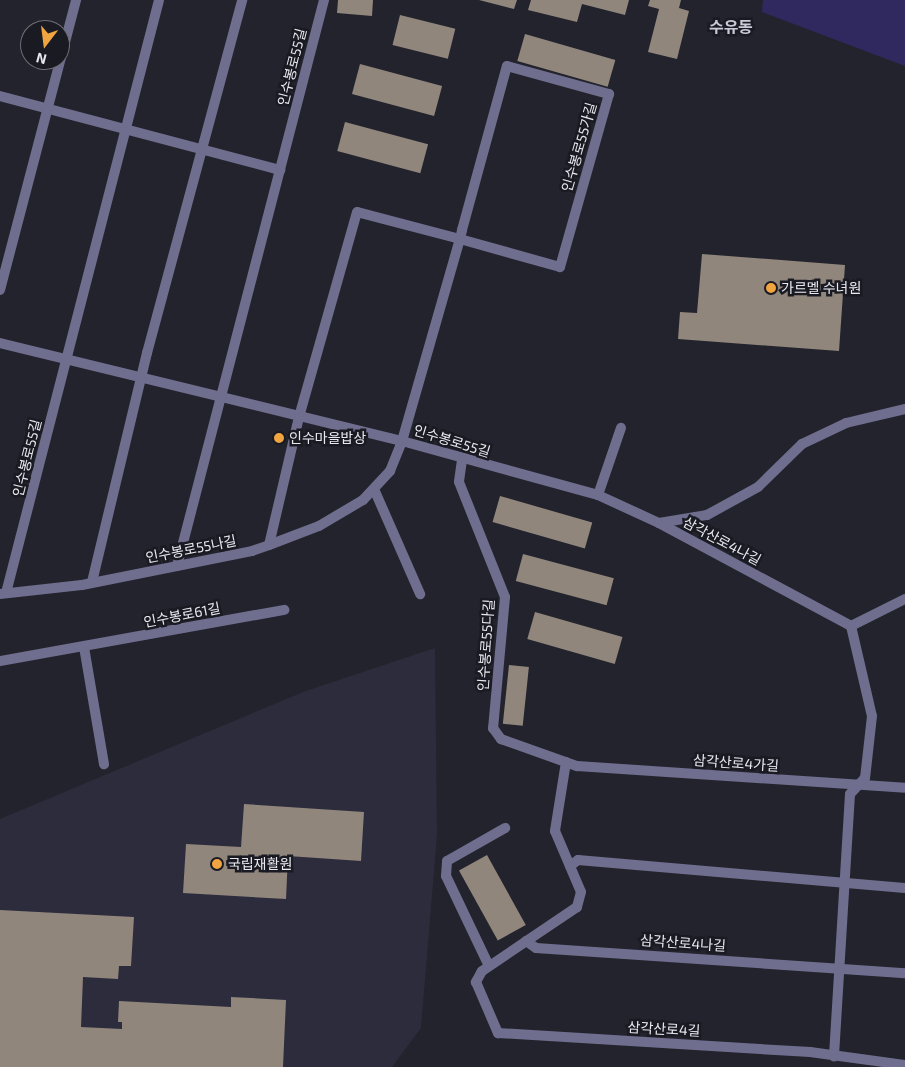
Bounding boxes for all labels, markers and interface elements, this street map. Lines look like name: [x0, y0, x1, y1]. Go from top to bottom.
district label: 수유동: [709, 17, 753, 37]
north arrow: [20, 20, 70, 70]
street label: 인수봉로55길: [274, 26, 310, 108]
text: N: [34, 49, 48, 69]
street label: 인수봉로55가길: [558, 100, 600, 194]
place label: 가르멜 수녀원: [781, 280, 861, 296]
marker: 가르멜 수녀원: [765, 282, 777, 294]
street label: 인수봉로55길: [9, 417, 45, 499]
street label: 인수봉로55길: [412, 421, 492, 461]
place label: 인수마을밥상: [289, 430, 366, 446]
marker: 인수마을밥상: [273, 432, 285, 444]
street label: 삼각산로4나길: [680, 513, 764, 569]
street label: 인수봉로55나길: [144, 532, 238, 566]
street label: 인수봉로55다길: [474, 598, 498, 692]
street label: 인수봉로61길: [142, 599, 222, 631]
street label: 삼각산로4가길: [693, 752, 779, 774]
place label: 국립재활원: [228, 856, 292, 872]
marker: 국립재활원: [210, 857, 224, 871]
street label: 삼각산로4나길: [640, 932, 726, 954]
street label: 삼각산로4길: [627, 1019, 701, 1039]

